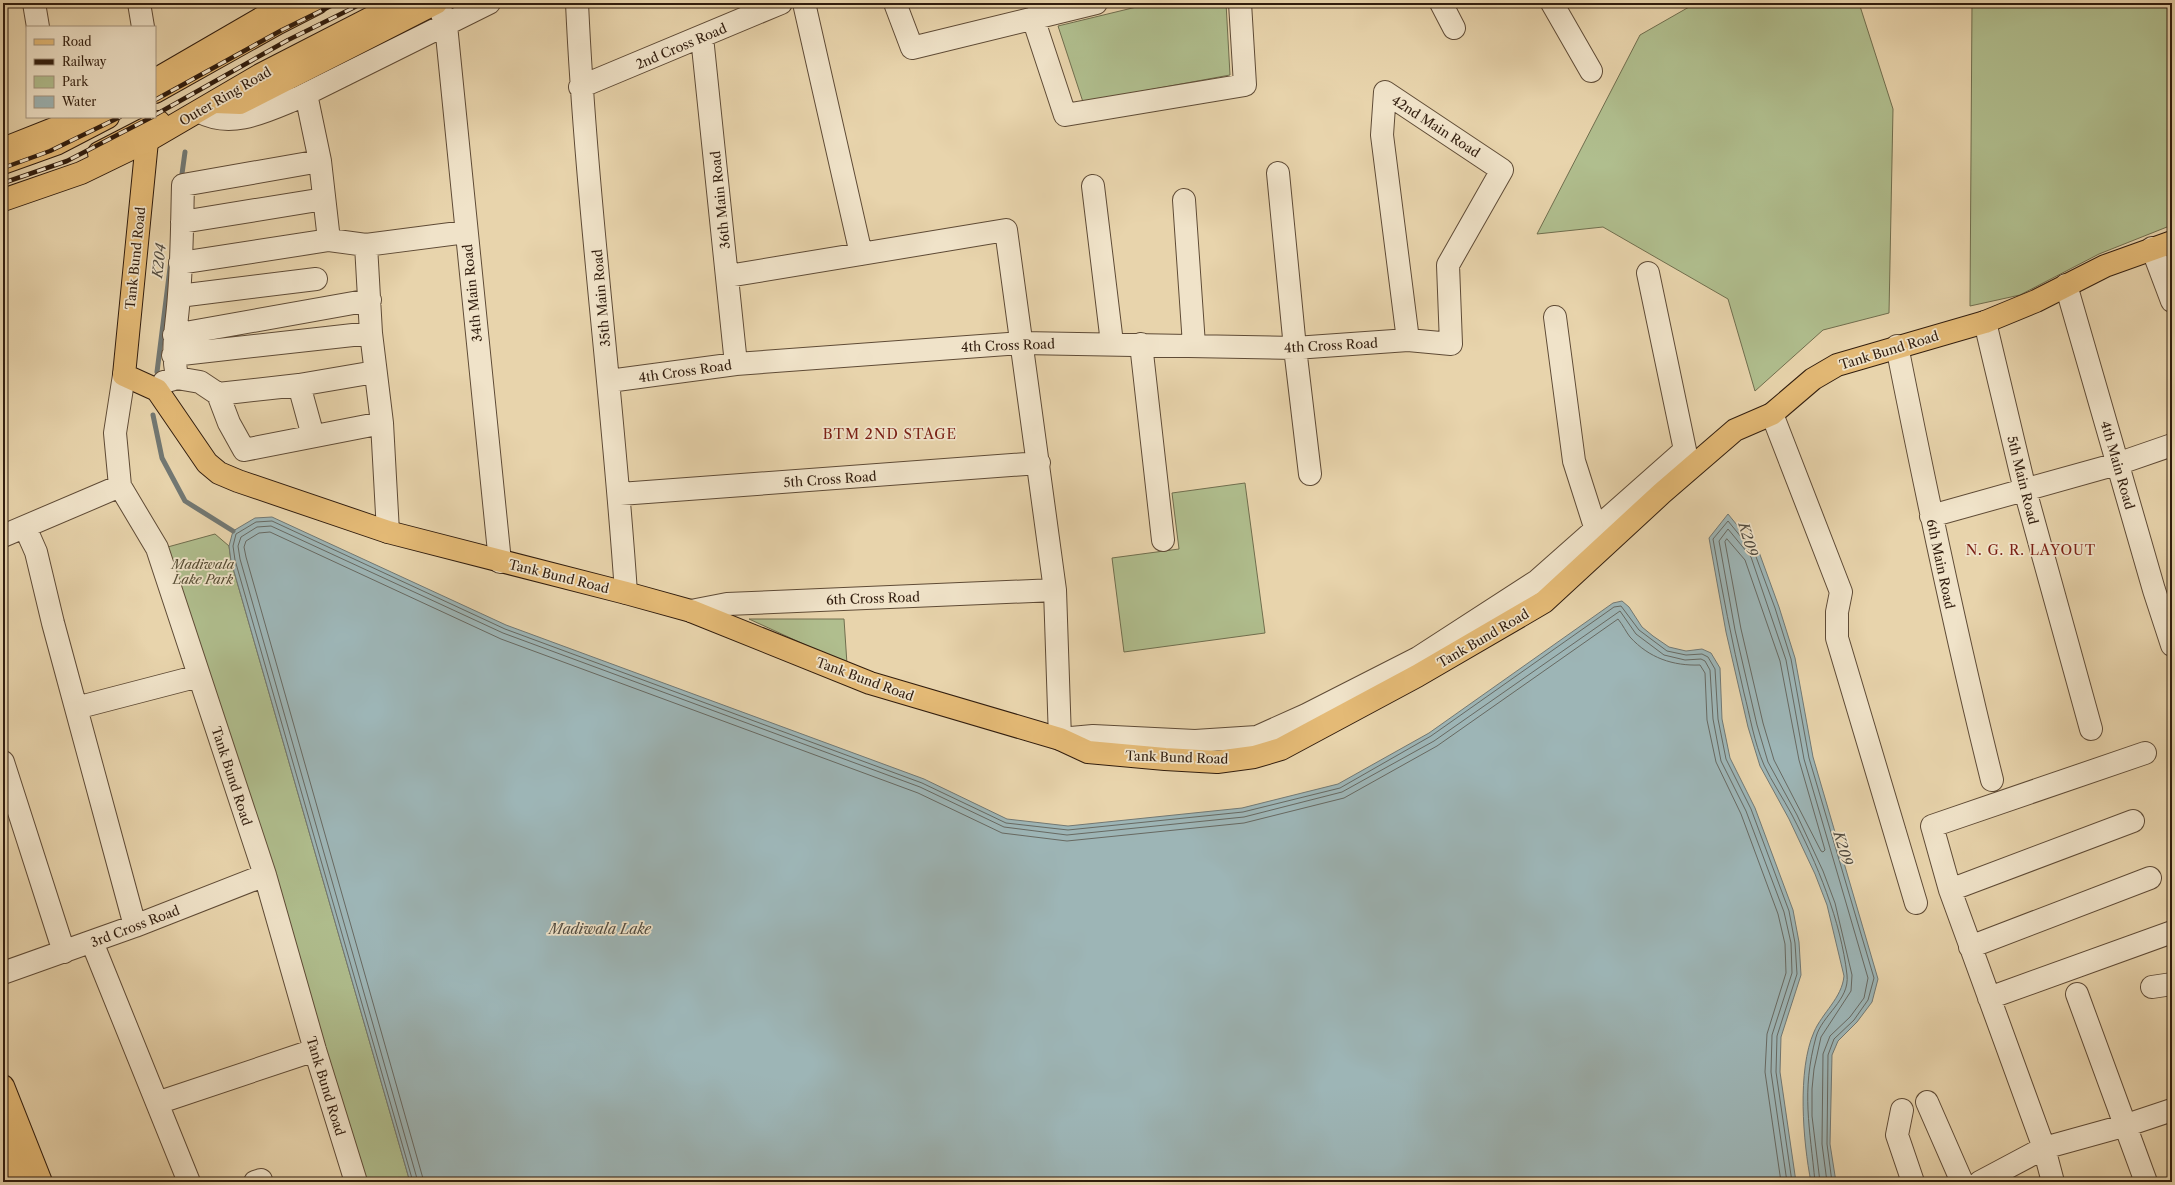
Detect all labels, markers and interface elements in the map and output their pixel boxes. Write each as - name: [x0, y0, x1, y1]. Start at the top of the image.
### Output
- street label: 2nd Cross Road: [633, 20, 729, 72]
- legend: [26, 26, 156, 118]
- text: Road: [62, 34, 92, 49]
- text: Railway: [62, 54, 107, 69]
- street label: Outer Ring Road: [176, 63, 274, 129]
- text: Park: [62, 74, 89, 89]
- street label: 42nd Main Road: [1389, 91, 1483, 161]
- text: Water: [61, 94, 96, 109]
- street label: 36th Main Road: [707, 150, 733, 250]
- street label: Tank Bund Road: [122, 206, 148, 310]
- water label: K204: [148, 242, 170, 280]
- street label: 34th Main Road: [459, 243, 485, 343]
- street label: 35th Main Road: [589, 248, 613, 348]
- street label: Tank Bund Road: [1837, 327, 1941, 373]
- street label: 4th Cross Road: [961, 335, 1055, 355]
- street label: 4th Cross Road: [1284, 335, 1378, 355]
- street label: 4th Cross Road: [637, 357, 733, 385]
- street label: 4th Main Road: [2098, 419, 2138, 511]
- district label: BTM 2ND STAGE: [823, 425, 957, 443]
- street label: 5th Main Road: [2004, 434, 2042, 526]
- street label: 5th Cross Road: [783, 468, 877, 490]
- street label: 6th Main Road: [1924, 518, 1958, 610]
- water label: K209: [1734, 519, 1762, 559]
- district label: N. G. R. LAYOUT: [1966, 541, 2096, 559]
- park label: Madiwala Lake Park: [170, 556, 234, 587]
- street label: Tank Bund Road: [507, 556, 611, 596]
- street label: 6th Cross Road: [826, 588, 920, 608]
- street label: Tank Bund Road: [1434, 605, 1532, 671]
- street label: Tank Bund Road: [814, 654, 916, 704]
- street label: Tank Bund Road: [208, 725, 256, 828]
- street label: Tank Bund Road: [1125, 747, 1229, 767]
- water label: K209: [1829, 828, 1857, 868]
- street label: 3rd Cross Road: [88, 902, 182, 950]
- water label: Madiwala Lake: [547, 920, 652, 938]
- street label: Tank Bund Road: [303, 1034, 349, 1138]

